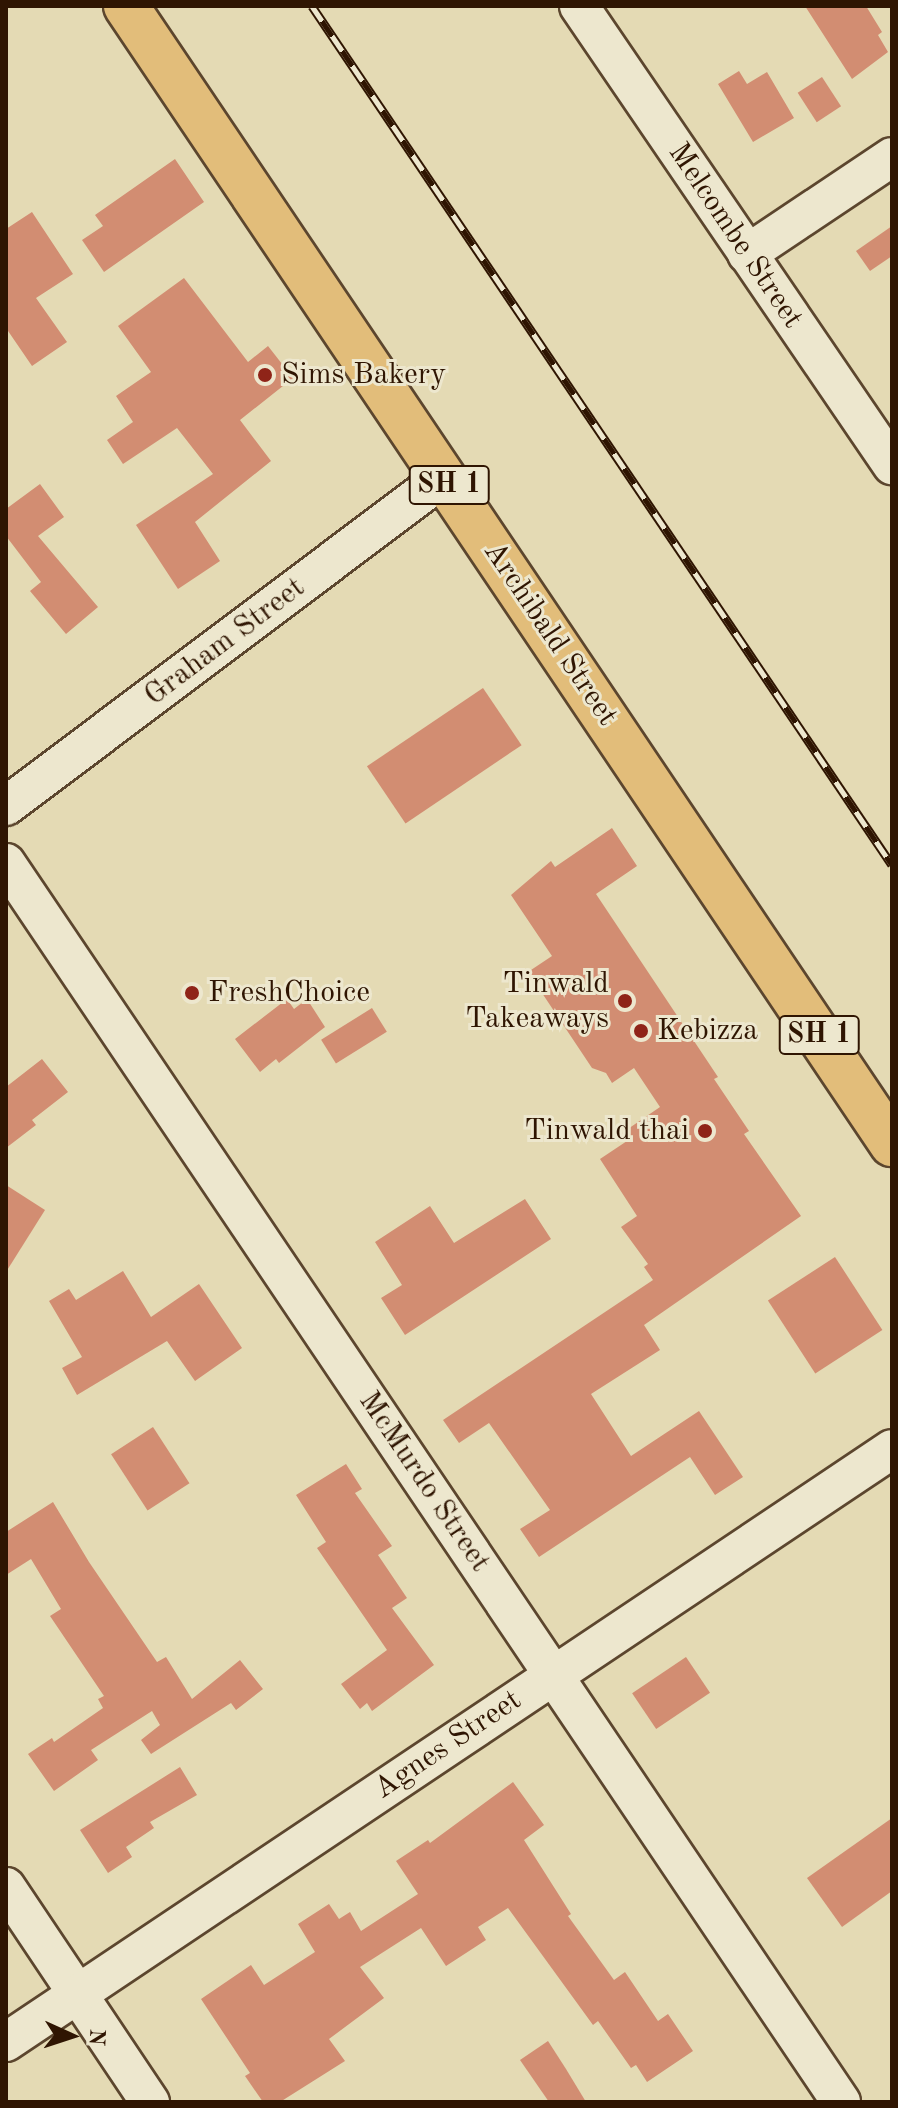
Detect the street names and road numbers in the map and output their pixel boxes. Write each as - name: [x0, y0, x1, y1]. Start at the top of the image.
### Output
- street label: Melcombe Street: [660, 136, 810, 336]
- road number: SH 1: [407, 461, 491, 509]
- street label: Archibald Street: [475, 535, 625, 733]
- street label: Graham Street: [138, 570, 312, 714]
- road number: SH 1: [777, 1011, 861, 1059]
- street label: McMurdo Street: [350, 1385, 498, 1579]
- street label: Agnes Street: [367, 1683, 529, 1807]

